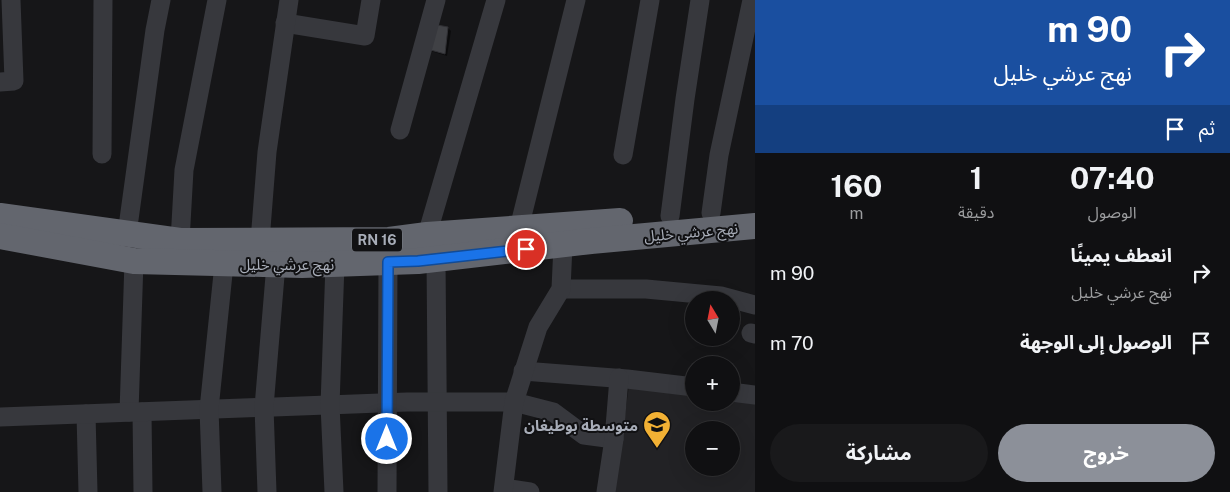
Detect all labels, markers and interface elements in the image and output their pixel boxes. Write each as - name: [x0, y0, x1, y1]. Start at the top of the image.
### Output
- text: 90 m: [1047, 9, 1132, 50]
- icon: right: [1150, 20, 1215, 85]
- text: نهج عرشي خليل: [994, 60, 1132, 86]
- icon: arrive: [1161, 115, 1189, 143]
- text: ثم: [1199, 117, 1215, 139]
- text: 1: [970, 160, 983, 196]
- text: 07:40: [1070, 160, 1155, 196]
- text: 160: [831, 168, 882, 204]
- text: دقيقة: [958, 203, 994, 222]
- text: الوصول: [1088, 203, 1137, 222]
- text: m: [850, 204, 863, 223]
- street label: نهج عرشي خليل: [643, 219, 739, 249]
- road number: RN 16: [352, 228, 402, 252]
- pin: [505, 228, 547, 270]
- icon: arrive: [512, 235, 540, 263]
- text: انعطف يمينًا: [1071, 244, 1172, 266]
- street label: نهج عرشي خليل: [240, 256, 334, 277]
- icon: right: [1187, 259, 1215, 287]
- text: 90 m: [770, 262, 814, 284]
- text: نهج عرشي خليل: [1071, 283, 1172, 302]
- north arrow: [685, 291, 740, 346]
- map controls: [685, 291, 740, 476]
- icon: arrive: [1187, 329, 1215, 357]
- text: الوصول إلى الوجهة: [1020, 331, 1172, 353]
- text: 70 m: [770, 332, 814, 354]
- button: +: [685, 356, 740, 411]
- school or university icon: متوسطة بوطيغان: [642, 410, 672, 449]
- position arrow: [360, 412, 412, 464]
- place label: متوسطة بوطيغان: [524, 417, 638, 435]
- button: −: [685, 421, 740, 476]
- button: مشاركة: [770, 424, 988, 482]
- button: خروج: [998, 424, 1215, 482]

